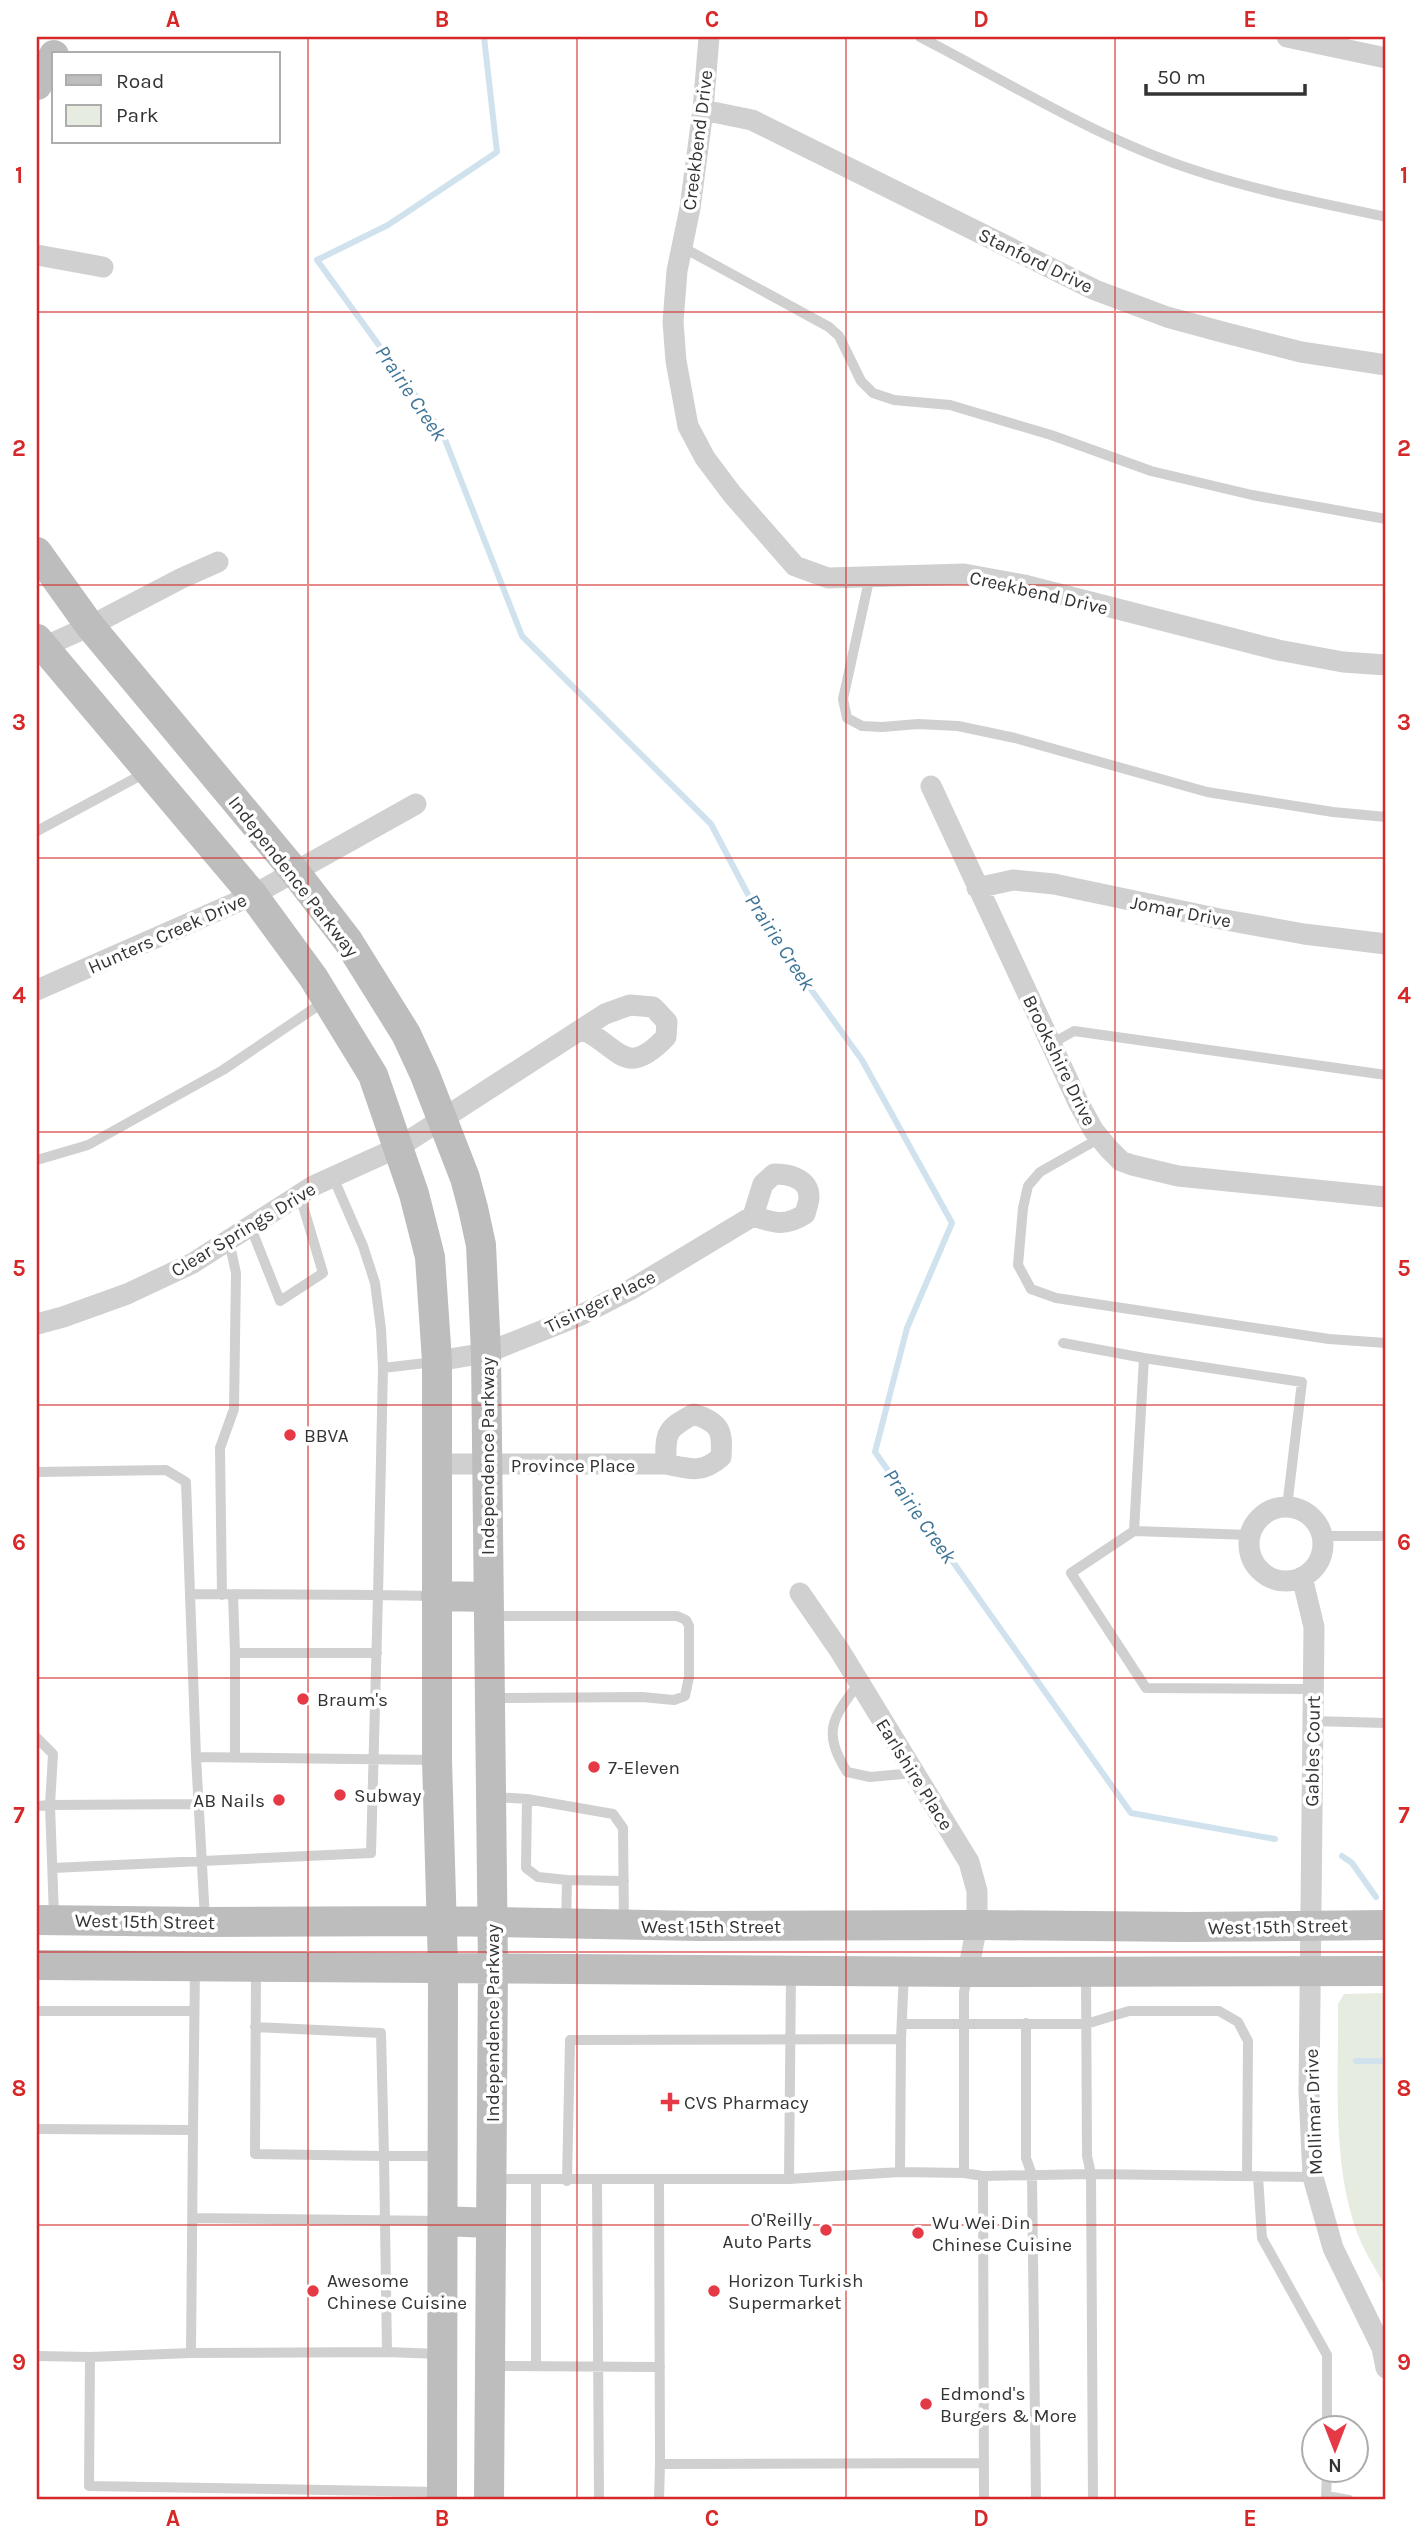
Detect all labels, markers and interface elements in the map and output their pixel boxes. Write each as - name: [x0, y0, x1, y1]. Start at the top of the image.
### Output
- text: A: [166, 6, 180, 33]
- text: B: [435, 6, 449, 33]
- text: C: [705, 6, 719, 33]
- text: D: [973, 6, 989, 33]
- text: E: [1243, 6, 1257, 33]
- legend: [52, 52, 280, 144]
- scale bar: [1146, 52, 1306, 96]
- text: 50 m: [1157, 65, 1206, 89]
- text: Road: [116, 69, 164, 93]
- street label: Creekbend Drive: [678, 69, 718, 212]
- text: Park: [116, 103, 159, 127]
- text: 1: [15, 162, 23, 189]
- text: 1: [1400, 162, 1408, 189]
- street label: Stanford Drive: [975, 224, 1096, 298]
- water label: Prairie Creek: [370, 341, 452, 446]
- text: 2: [12, 435, 26, 462]
- text: 2: [1397, 435, 1411, 462]
- street label: Creekbend Drive: [967, 566, 1110, 620]
- text: 3: [12, 709, 26, 736]
- text: 3: [1397, 709, 1411, 736]
- street label: Independence Parkway: [223, 792, 363, 962]
- street label: Hunters Creek Drive: [85, 889, 250, 979]
- water label: Prairie Creek: [740, 889, 820, 995]
- street label: Jomar Drive: [1129, 891, 1233, 933]
- text: 4: [12, 982, 26, 1009]
- text: 4: [1397, 982, 1411, 1009]
- street label: Brookshire Drive: [1018, 991, 1100, 1129]
- street label: Clear Springs Drive: [167, 1178, 320, 1282]
- text: 5: [12, 1255, 26, 1282]
- text: 5: [1397, 1255, 1411, 1282]
- street label: Tisinger Place: [542, 1266, 659, 1338]
- street label: Independence Parkway: [477, 1357, 499, 1555]
- place label: BBVA: [304, 1425, 349, 1447]
- marker: BBVA: [282, 1427, 298, 1443]
- street label: Province Place: [511, 1455, 635, 1477]
- water label: Prairie Creek: [879, 1464, 962, 1568]
- text: 6: [12, 1529, 26, 1556]
- text: 6: [1397, 1529, 1411, 1556]
- place label: Braum's: [317, 1689, 388, 1711]
- marker: Braum's: [295, 1691, 311, 1707]
- street label: Gables Court: [1301, 1695, 1325, 1807]
- street label: Earlshire Place: [871, 1715, 957, 1834]
- place label: 7-Eleven: [608, 1757, 680, 1779]
- marker: 7-Eleven: [586, 1759, 602, 1775]
- place label: Subway: [354, 1785, 421, 1807]
- marker: Subway: [332, 1787, 348, 1803]
- place label: AB Nails: [193, 1790, 265, 1812]
- marker: AB Nails: [271, 1792, 287, 1808]
- text: 7: [13, 1802, 25, 1829]
- text: 7: [1398, 1802, 1410, 1829]
- street label: West 15th Street: [75, 1910, 215, 1934]
- street label: West 15th Street: [1208, 1915, 1348, 1939]
- street label: West 15th Street: [641, 1916, 781, 1938]
- street label: Independence Parkway: [482, 1924, 504, 2122]
- street label: Mollimar Drive: [1301, 2048, 1327, 2176]
- text: 8: [12, 2075, 26, 2102]
- text: 8: [1397, 2075, 1411, 2102]
- place label: CVS Pharmacy: [684, 2092, 809, 2114]
- marker: CVS Pharmacy: [662, 2094, 678, 2110]
- place label: O'Reilly Auto Parts: [723, 2209, 812, 2253]
- place label: Wu Wei Din Chinese Cuisine: [932, 2212, 1072, 2256]
- marker: O'Reilly Auto Parts: [818, 2222, 834, 2238]
- marker: Wu Wei Din Chinese Cuisine: [910, 2225, 926, 2241]
- place label: Awesome Chinese Cuisine: [327, 2270, 467, 2314]
- place label: Horizon Turkish Supermarket: [728, 2270, 863, 2314]
- marker: Awesome Chinese Cuisine: [305, 2283, 321, 2299]
- marker: Horizon Turkish Supermarket: [706, 2283, 722, 2299]
- text: 9: [12, 2349, 26, 2376]
- text: 9: [1397, 2349, 1411, 2376]
- place label: Edmond's Burgers & More: [940, 2383, 1077, 2427]
- marker: Edmond's Burgers & More: [918, 2396, 934, 2412]
- north arrow: [1300, 2414, 1370, 2484]
- text: N: [1328, 2454, 1342, 2476]
- text: A: [166, 2505, 180, 2532]
- text: B: [435, 2505, 449, 2532]
- text: C: [705, 2505, 719, 2532]
- text: D: [973, 2505, 989, 2532]
- text: E: [1243, 2505, 1257, 2532]

